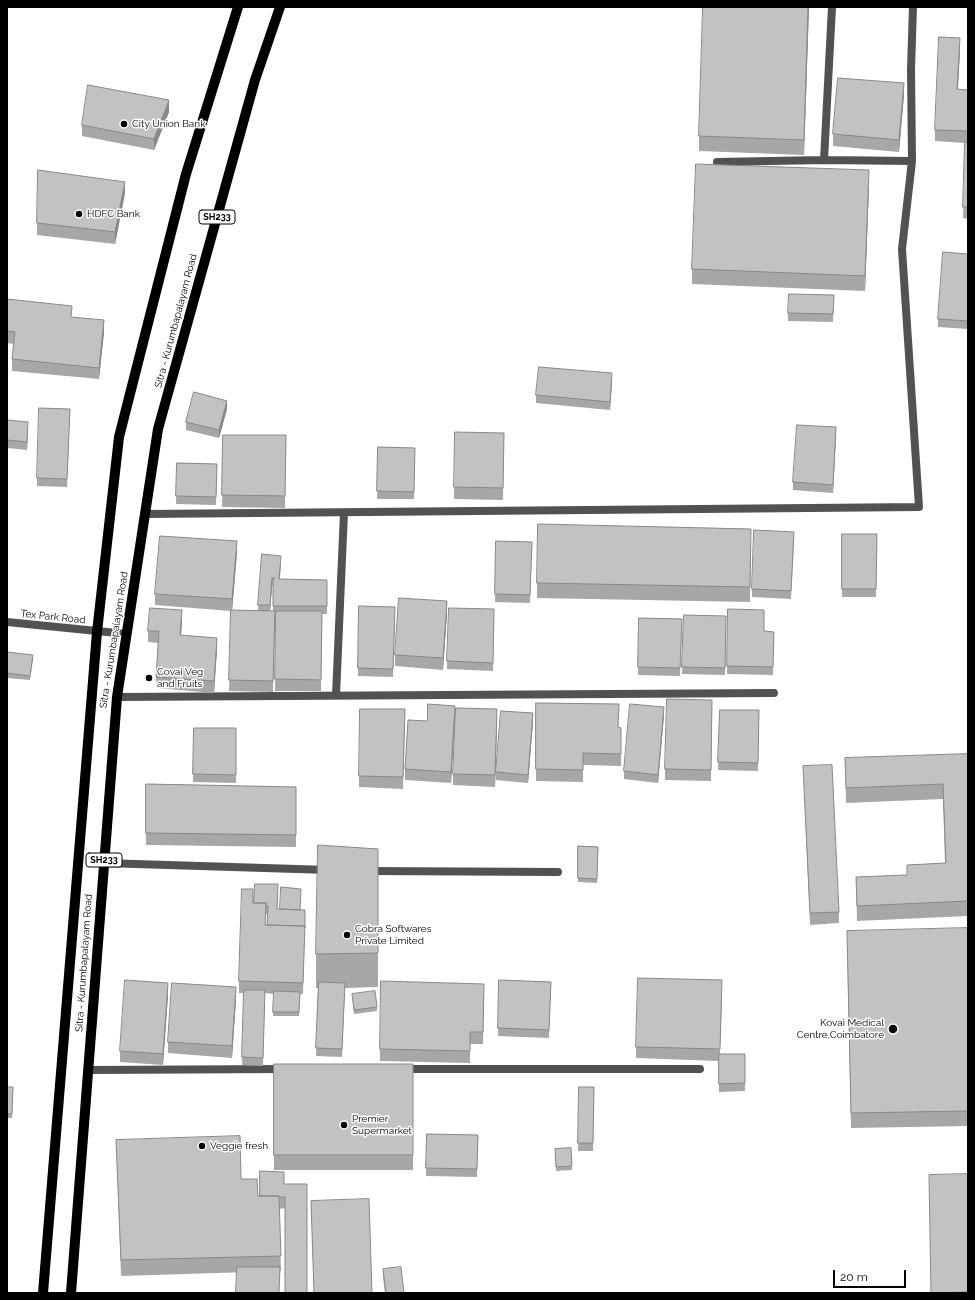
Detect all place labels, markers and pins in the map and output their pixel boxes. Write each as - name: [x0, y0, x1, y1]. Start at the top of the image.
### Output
- place label: City Union Bank: [132, 118, 205, 130]
- marker: City Union Bank: [119, 119, 129, 129]
- place label: HDFC Bank: [87, 208, 140, 220]
- marker: HDFC Bank: [74, 209, 84, 219]
- place label: Covai Veg and Fruits: [157, 666, 203, 690]
- marker: Covai Veg and Fruits: [144, 673, 154, 683]
- place label: Cobra Softwares Private Limited: [355, 923, 432, 946]
- marker: Cobra Softwares Private Limited: [342, 930, 352, 940]
- place label: Kovai Medical Centre,Coimbatore: [797, 1017, 884, 1040]
- marker: Kovai Medical Centre,Coimbatore: [887, 1023, 899, 1035]
- place label: Premier Supermarket: [352, 1113, 412, 1136]
- marker: Premier Supermarket: [339, 1120, 349, 1130]
- place label: Veggie fresh: [210, 1140, 268, 1152]
- marker: Veggie fresh: [197, 1141, 207, 1151]

